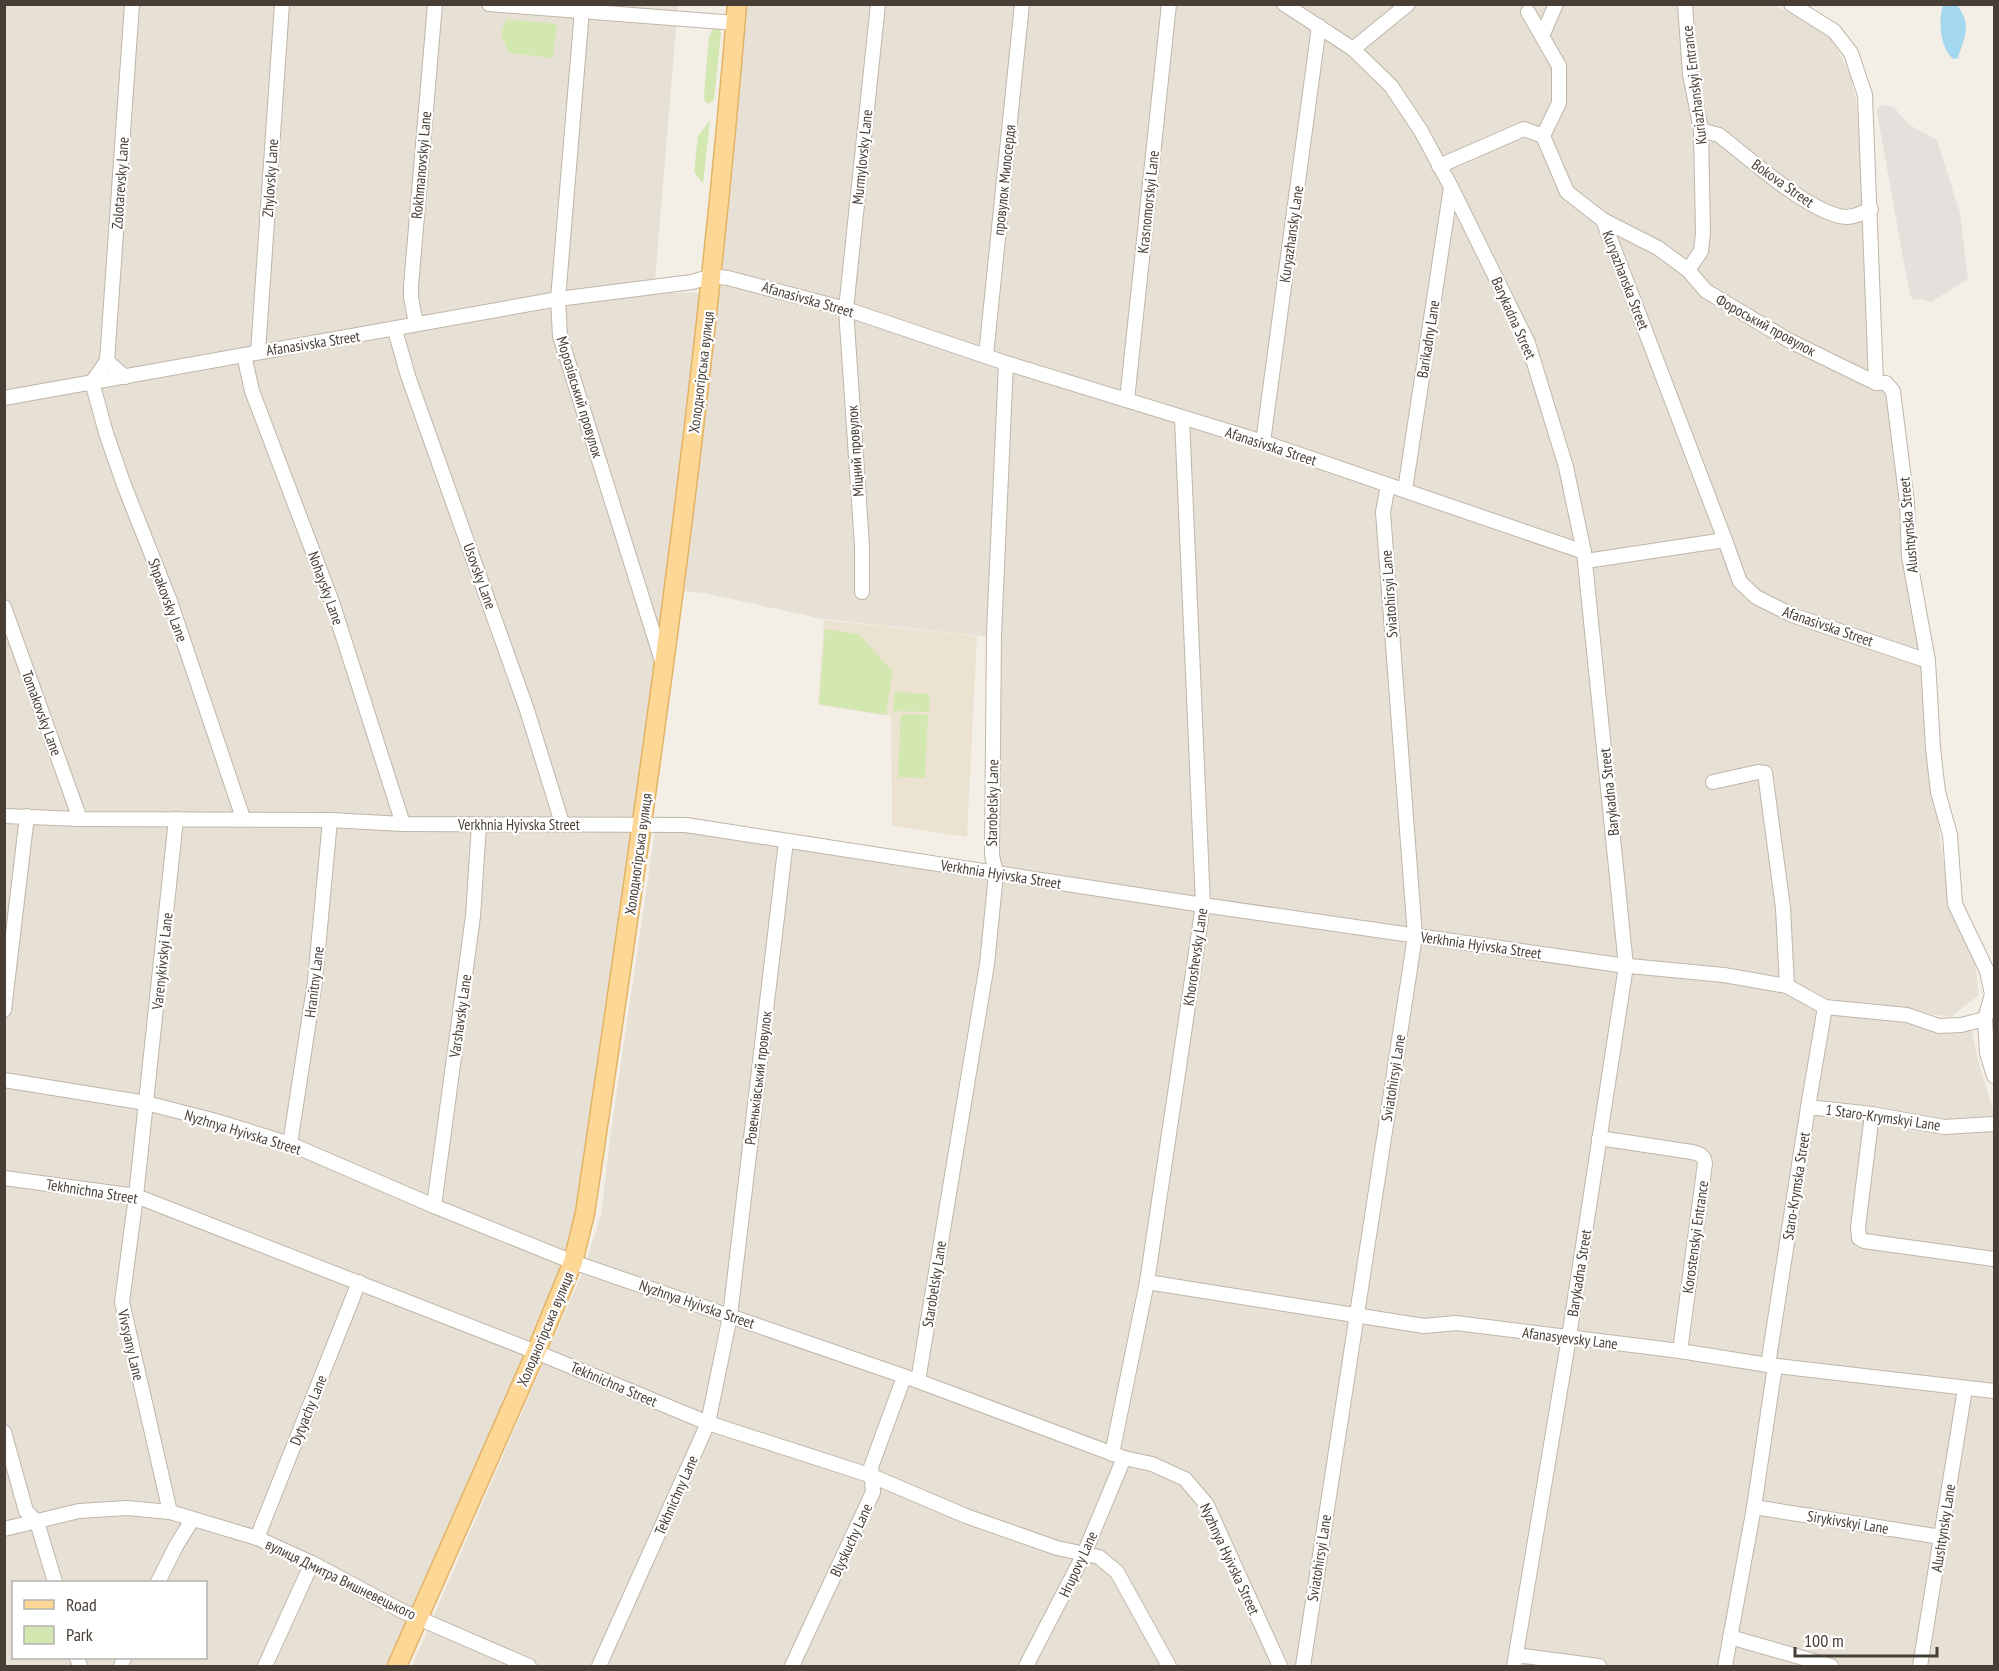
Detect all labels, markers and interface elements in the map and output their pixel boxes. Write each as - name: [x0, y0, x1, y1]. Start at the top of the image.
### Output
- street label: Kuriazhanskyi Entrance: [1677, 24, 1711, 146]
- street label: Murmylovsky Lane: [848, 109, 876, 205]
- street label: Rokhmanovskyi Lane: [407, 110, 435, 220]
- street label: провулок Милосердя: [989, 123, 1019, 236]
- street label: Zolotarevsky Lane: [107, 136, 133, 230]
- street label: Zhylovsky Lane: [258, 138, 282, 218]
- street label: Krasnomorskyi Lane: [1133, 150, 1163, 254]
- street label: Bokova Street: [1748, 155, 1818, 211]
- street label: Kuryazhansky Lane: [1275, 184, 1307, 284]
- street label: Kuryazhanska Street: [1598, 228, 1654, 332]
- street label: Barykadna Street: [1487, 274, 1541, 362]
- street label: Afanasivska Street: [760, 277, 856, 321]
- street label: Фороський провулок: [1713, 290, 1820, 360]
- street label: Barikadny Lane: [1412, 299, 1444, 379]
- street label: Холодногірська вулиця: [684, 310, 718, 434]
- street label: Afanasivska Street: [265, 326, 361, 360]
- street label: Морозівський провулок: [552, 334, 608, 460]
- street label: Міцний провулок: [842, 404, 868, 497]
- street label: Afanasivska Street: [1223, 422, 1319, 470]
- street label: Alushtynska Street: [1894, 476, 1922, 574]
- street label: Usovsky Lane: [459, 540, 501, 612]
- street label: Nohaysky Lane: [304, 549, 348, 627]
- street label: Sviatohirsyi Lane: [1376, 549, 1402, 639]
- street label: Shpakovsky Lane: [144, 556, 192, 644]
- street label: Afanasivska Street: [1780, 602, 1876, 650]
- street label: Tomakovsky Lane: [18, 668, 66, 758]
- street label: Barykadna Street: [1595, 747, 1623, 837]
- street label: Starobelsky Lane: [982, 759, 1002, 847]
- street label: Холодногірська вулиця: [620, 792, 656, 916]
- street label: Verkhnia Hyivska Street: [457, 815, 580, 834]
- street label: Verkhnia Hyivska Street: [938, 855, 1063, 893]
- street label: Khoroshevsky Lane: [1179, 907, 1211, 1007]
- street label: Varenykivskyi Lane: [147, 912, 177, 1011]
- street label: Verkhnia Hyivska Street: [1418, 927, 1543, 963]
- street label: Hranitny Lane: [300, 945, 328, 1019]
- street label: Varshavsky Lane: [445, 973, 475, 1060]
- street label: Ровеньківський провулок: [740, 1010, 776, 1146]
- street label: Sviatohirsyi Lane: [1377, 1033, 1409, 1123]
- street label: 1 Staro-Krymskyi Lane: [1824, 1100, 1942, 1134]
- street label: Nyzhnya Hyivska Street: [182, 1105, 304, 1159]
- street label: Staro-Krymska Street: [1778, 1131, 1814, 1241]
- street label: Tekhnichna Street: [45, 1174, 139, 1208]
- street label: Korostenskyi Entrance: [1678, 1179, 1712, 1295]
- street label: Barykadna Street: [1563, 1228, 1595, 1318]
- street label: Starobelsky Lane: [918, 1239, 950, 1329]
- street label: Холодногірська вулиця: [512, 1269, 578, 1389]
- street label: Nyzhnya Hyivska Street: [637, 1275, 757, 1333]
- street label: Vivsyany Lane: [113, 1307, 148, 1382]
- street label: Afanasyevsky Lane: [1521, 1323, 1619, 1353]
- street label: Tekhnichna Street: [568, 1357, 660, 1411]
- street label: Dytyachy Lane: [285, 1372, 331, 1448]
- street label: Tekhnichny Lane: [650, 1452, 702, 1538]
- street label: Alushtynsky Lane: [1927, 1483, 1959, 1573]
- street label: Blyskuchy Lane: [826, 1500, 876, 1580]
- street label: Nyzhnya Hyivska Street: [1196, 1500, 1264, 1618]
- street label: Sirykivskyi Lane: [1806, 1506, 1890, 1538]
- street label: Sviatohirsyi Lane: [1303, 1513, 1335, 1603]
- street label: Hrupovy Lane: [1054, 1528, 1102, 1600]
- street label: вулиця Дмитра Вишневецького: [263, 1534, 419, 1624]
- legend: [12, 1581, 207, 1659]
- text: Road: [66, 1593, 97, 1616]
- scale bar: [1795, 1620, 1938, 1658]
- text: Park: [66, 1623, 93, 1646]
- text: 100 m: [1804, 1629, 1844, 1652]

